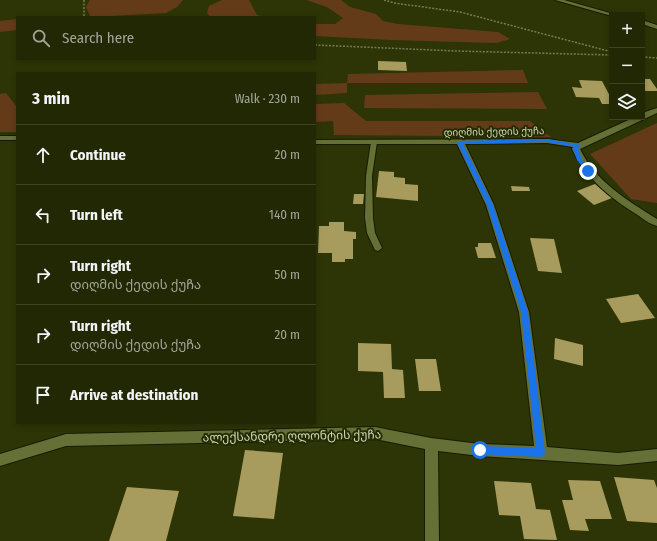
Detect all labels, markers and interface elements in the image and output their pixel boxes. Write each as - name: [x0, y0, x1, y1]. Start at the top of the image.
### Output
- map controls: [609, 12, 645, 120]
- button: +: [609, 12, 645, 48]
- search box: [16, 16, 316, 60]
- icon: search: [30, 27, 52, 49]
- text: Search here: [62, 29, 134, 47]
- button: −: [609, 48, 645, 84]
- button: layers: [609, 84, 645, 120]
- text: 3 min: [32, 88, 70, 109]
- text: Walk · 230 m: [235, 91, 300, 106]
- street label: დიღმის ქედის ქუჩა: [443, 125, 545, 139]
- icon: ahead: [32, 144, 54, 166]
- text: Continue: [70, 146, 126, 164]
- text: 20 m: [274, 147, 300, 162]
- route end: [579, 162, 597, 180]
- icon: left: [32, 204, 54, 226]
- text: Turn left: [70, 206, 123, 224]
- text: 140 m: [269, 207, 300, 222]
- text: Turn right: [70, 257, 131, 275]
- icon: right: [32, 264, 54, 286]
- text: 50 m: [274, 267, 300, 282]
- text: დიღმის ქედის ქუჩა: [70, 277, 201, 292]
- text: Turn right: [70, 317, 131, 335]
- icon: right: [32, 324, 54, 346]
- text: 20 m: [274, 327, 300, 342]
- text: დიღმის ქედის ქუჩა: [70, 337, 201, 352]
- icon: arrive: [32, 384, 54, 406]
- text: Arrive at destination: [70, 386, 198, 404]
- street label: ალექსანდრე ღლონტის ქუჩა: [203, 427, 381, 446]
- route start: [471, 441, 489, 459]

